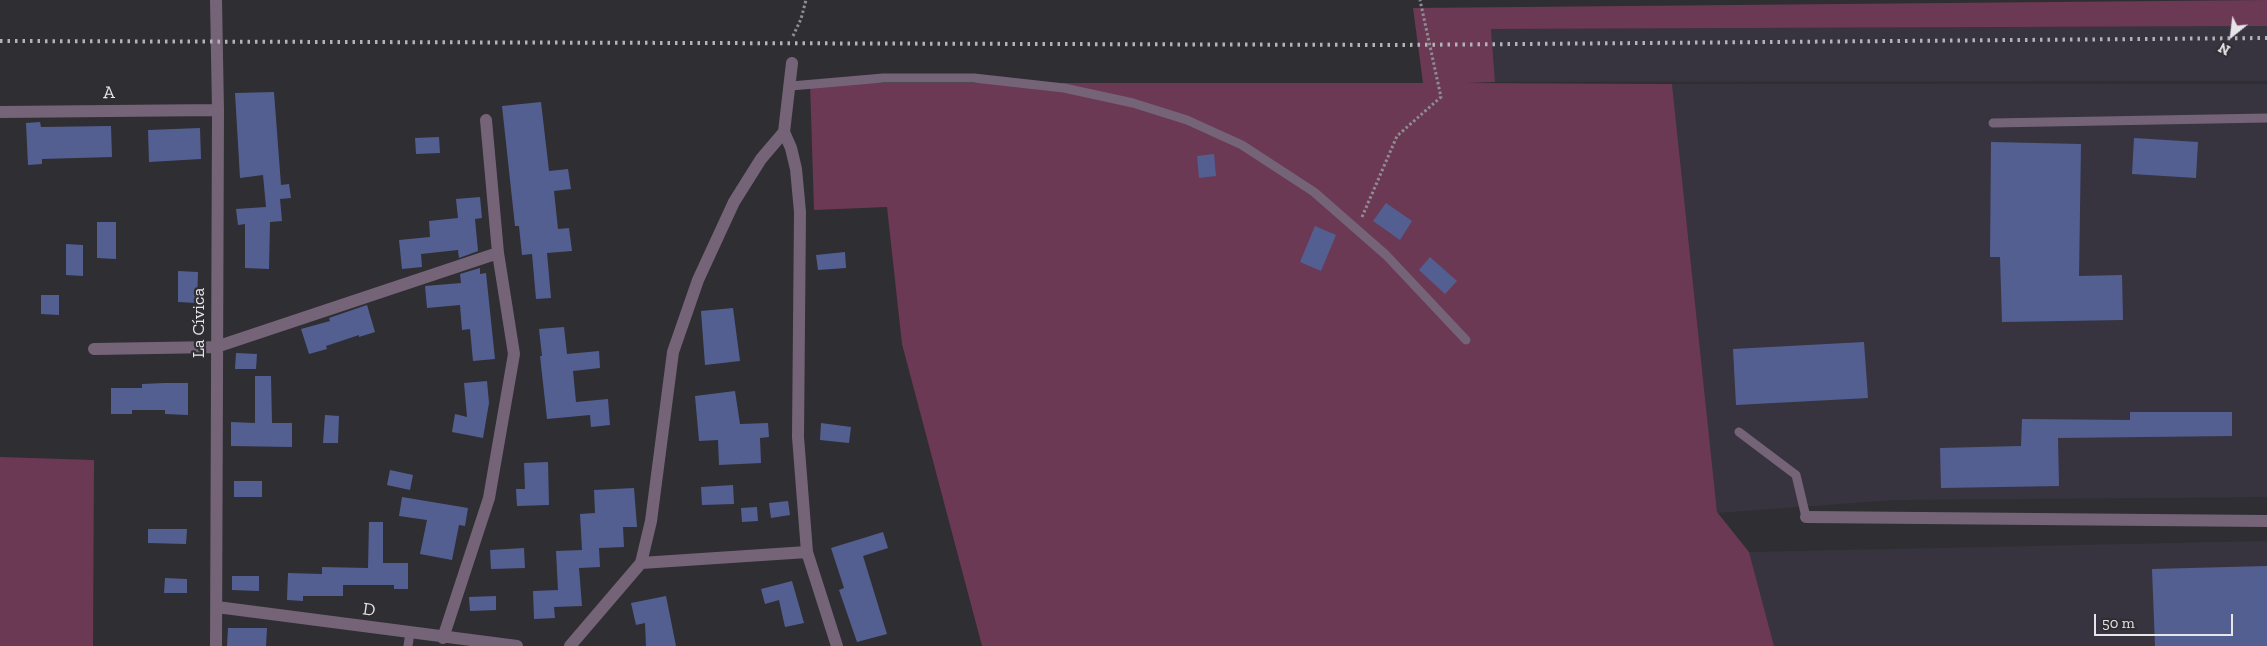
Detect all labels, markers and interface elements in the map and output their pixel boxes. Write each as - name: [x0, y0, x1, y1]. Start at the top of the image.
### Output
- north arrow: [2207, 10, 2257, 60]
- text: N: [2216, 39, 2233, 59]
- street label: A: [103, 82, 115, 104]
- street label: La Cívica: [188, 288, 210, 358]
- street label: D: [361, 598, 377, 622]
- scale bar: [2097, 604, 2236, 636]
- text: 50 m: [2102, 614, 2135, 632]

